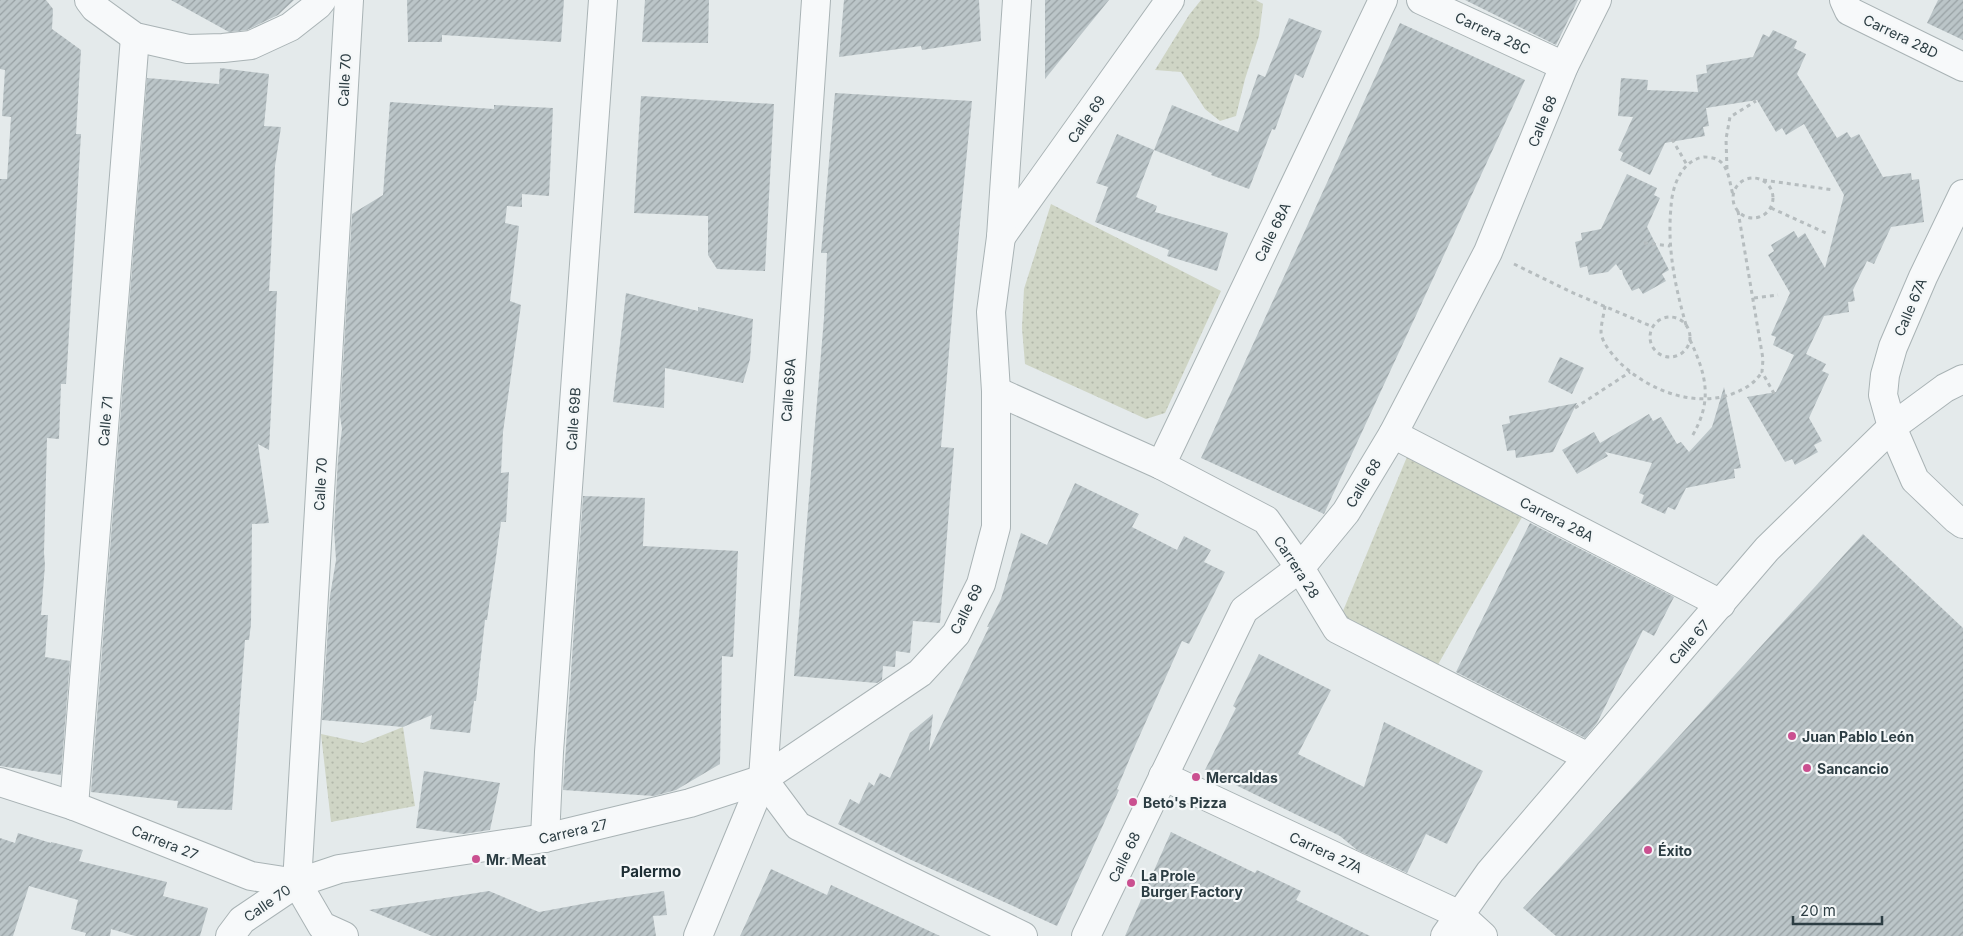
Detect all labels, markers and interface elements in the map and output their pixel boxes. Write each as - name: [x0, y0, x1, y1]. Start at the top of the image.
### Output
- street label: Carrera 28C: [1453, 8, 1533, 58]
- street label: Carrera 28D: [1861, 11, 1941, 61]
- street label: Calle 70: [334, 53, 354, 107]
- street label: Calle 69: [1063, 92, 1109, 146]
- street label: Calle 68: [1524, 93, 1560, 149]
- street label: Calle 68A: [1250, 199, 1294, 264]
- street label: Calle 67A: [1890, 275, 1930, 339]
- street label: Calle 69A: [777, 357, 799, 423]
- street label: Calle 69B: [562, 387, 584, 451]
- street label: Calle 71: [94, 395, 116, 447]
- street label: Calle 68: [1342, 455, 1384, 511]
- street label: Calle 70: [310, 457, 330, 511]
- street label: Carrera 28A: [1517, 493, 1597, 545]
- street label: Carrera 28: [1271, 533, 1323, 601]
- street label: Calle 69: [946, 581, 986, 637]
- street label: Calle 67: [1665, 616, 1713, 668]
- place label: Juan Pablo León: [1802, 728, 1914, 745]
- marker: Juan Pablo León: [1786, 730, 1798, 742]
- place label: Sancancio: [1817, 760, 1889, 777]
- marker: Sancancio: [1801, 762, 1813, 774]
- place label: Mercaldas: [1206, 769, 1278, 786]
- marker: Mercaldas: [1190, 771, 1202, 783]
- place label: Beto's Pizza: [1143, 794, 1227, 811]
- marker: Beto's Pizza: [1127, 796, 1139, 808]
- street label: Carrera 27: [537, 815, 609, 847]
- street label: Carrera 27: [129, 821, 201, 863]
- street label: Carrera 27A: [1287, 828, 1365, 876]
- street label: Calle 68: [1104, 829, 1144, 885]
- place label: Éxito: [1658, 841, 1692, 859]
- marker: Éxito: [1642, 844, 1654, 856]
- place label: Mr. Meat: [486, 851, 546, 868]
- marker: Mr. Meat: [470, 853, 482, 865]
- district label: Palermo: [621, 862, 681, 881]
- place label: La Prole Burger Factory: [1141, 867, 1243, 900]
- marker: La Prole Burger Factory: [1125, 877, 1137, 889]
- street label: Calle 70: [240, 881, 294, 925]
- scale bar: [1793, 894, 1882, 926]
- text: 20 m: [1800, 901, 1836, 920]

